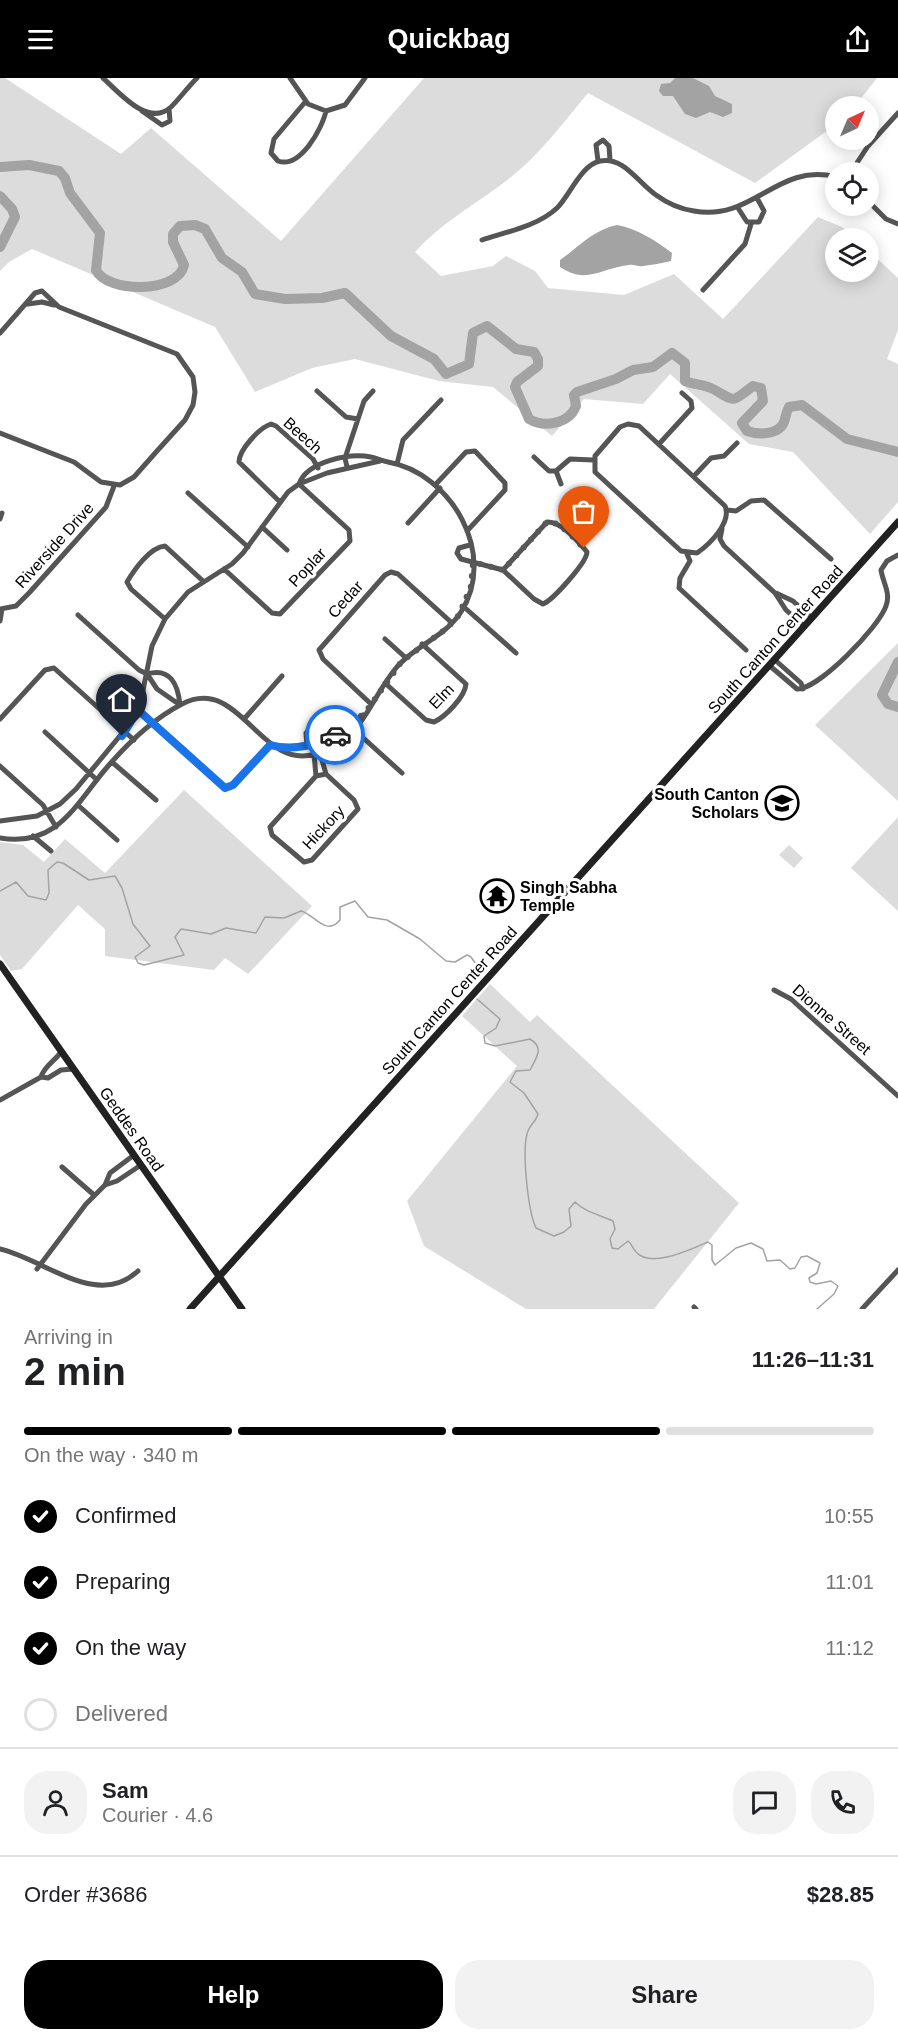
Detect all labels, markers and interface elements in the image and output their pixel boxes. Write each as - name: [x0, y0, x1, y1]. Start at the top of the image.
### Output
- icon: menu: [24, 23, 57, 56]
- icon: share: [841, 23, 874, 56]
- text: Quickbag: [387, 24, 511, 54]
- north arrow: [825, 96, 879, 150]
- map controls: [825, 96, 879, 282]
- button: locate: [825, 162, 879, 216]
- button: layers: [825, 228, 879, 282]
- street label: Beech: [280, 414, 325, 457]
- pin: [558, 486, 609, 548]
- icon: bag: [567, 495, 600, 528]
- street label: Riverside Drive: [12, 499, 97, 591]
- street label: Poplar: [285, 544, 330, 590]
- street label: South Canton Center Road: [704, 562, 846, 717]
- street label: Cedar: [324, 577, 367, 621]
- pin: [96, 674, 147, 736]
- street label: Elm: [426, 681, 457, 712]
- icon: home: [105, 683, 138, 716]
- courier: [305, 705, 365, 765]
- icon: car: [319, 719, 352, 752]
- school or university icon: South Canton Scholars: [764, 785, 800, 821]
- place label: South Canton Scholars: [654, 786, 759, 821]
- street label: Hickory: [299, 802, 348, 853]
- temple icon: Singh Sabha Temple: [479, 878, 515, 914]
- place label: Singh Sabha Temple: [520, 879, 617, 914]
- street label: South Canton Center Road: [378, 923, 520, 1078]
- street label: Dionne Street: [789, 981, 875, 1058]
- street label: Geddes Road: [96, 1084, 167, 1175]
- text: Arriving in: [24, 1326, 113, 1348]
- text: 11:26–11:31: [752, 1347, 874, 1372]
- text: 2 min: [24, 1350, 126, 1393]
- text: On the way · 340 m: [24, 1444, 199, 1466]
- icon: check: [24, 1500, 57, 1533]
- text: Confirmed: [75, 1503, 176, 1528]
- text: 10:55: [824, 1505, 874, 1527]
- icon: check: [24, 1566, 57, 1599]
- text: Preparing: [75, 1569, 170, 1594]
- text: 11:01: [825, 1571, 874, 1593]
- icon: check: [24, 1632, 57, 1665]
- text: On the way: [75, 1635, 186, 1660]
- text: 11:12: [825, 1637, 874, 1659]
- text: Delivered: [75, 1701, 168, 1726]
- button: person: [24, 1771, 87, 1834]
- button: chat: [733, 1771, 796, 1834]
- button: phone: [811, 1771, 874, 1834]
- text: Sam: [102, 1778, 148, 1803]
- text: Courier · 4.6: [102, 1804, 213, 1826]
- text: Order #3686: [24, 1882, 148, 1907]
- text: $28.85: [807, 1882, 874, 1907]
- button: Help: [24, 1960, 443, 2029]
- button: Share: [455, 1960, 874, 2029]

